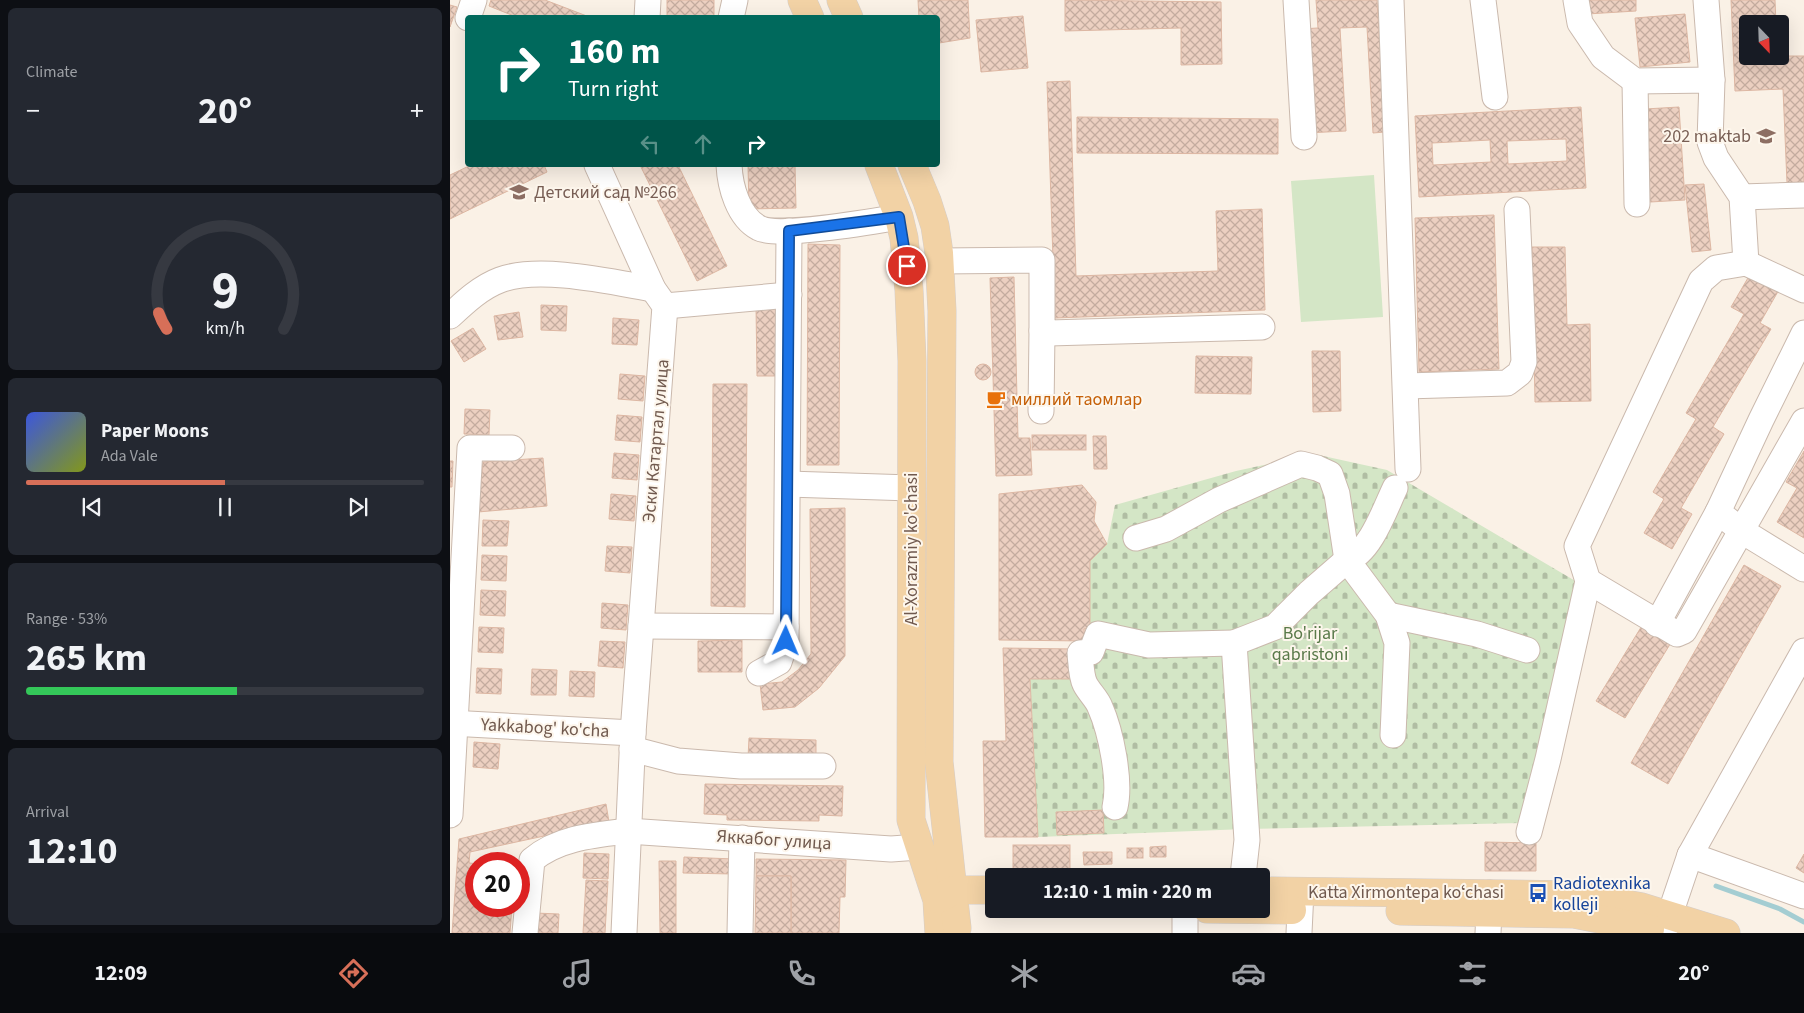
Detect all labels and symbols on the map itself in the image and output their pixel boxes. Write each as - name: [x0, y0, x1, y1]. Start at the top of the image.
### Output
- north arrow: [1739, 15, 1789, 65]
- place label: 202 maktab: [1663, 124, 1751, 149]
- school or university icon: 202 maktab: [1755, 125, 1777, 147]
- place label: Детский сад №266: [534, 180, 677, 205]
- school or university icon: Детский сад №266: [508, 181, 530, 203]
- pin: [886, 245, 928, 287]
- street label: Эски Катартал улица: [636, 358, 676, 524]
- place label: миллий таомлар: [1011, 387, 1142, 412]
- cafe icon: миллий таомлар: [985, 388, 1007, 410]
- street label: Al-Xorazmiy ko'chasi: [899, 472, 924, 626]
- position arrow: [759, 614, 811, 666]
- park label: Bo'rijar qabristoni: [1272, 621, 1348, 667]
- street label: Yakkabog' ko'cha: [479, 712, 610, 744]
- street label: Яккабог улица: [716, 824, 832, 856]
- speed limit sign: 20: [465, 852, 530, 917]
- place label: Radiotexnika kolleji: [1553, 871, 1651, 917]
- street label: Katta Xirmontepa koʻchasi: [1308, 880, 1504, 905]
- bus stop icon: Radiotexnika kolleji: [1527, 882, 1549, 904]

